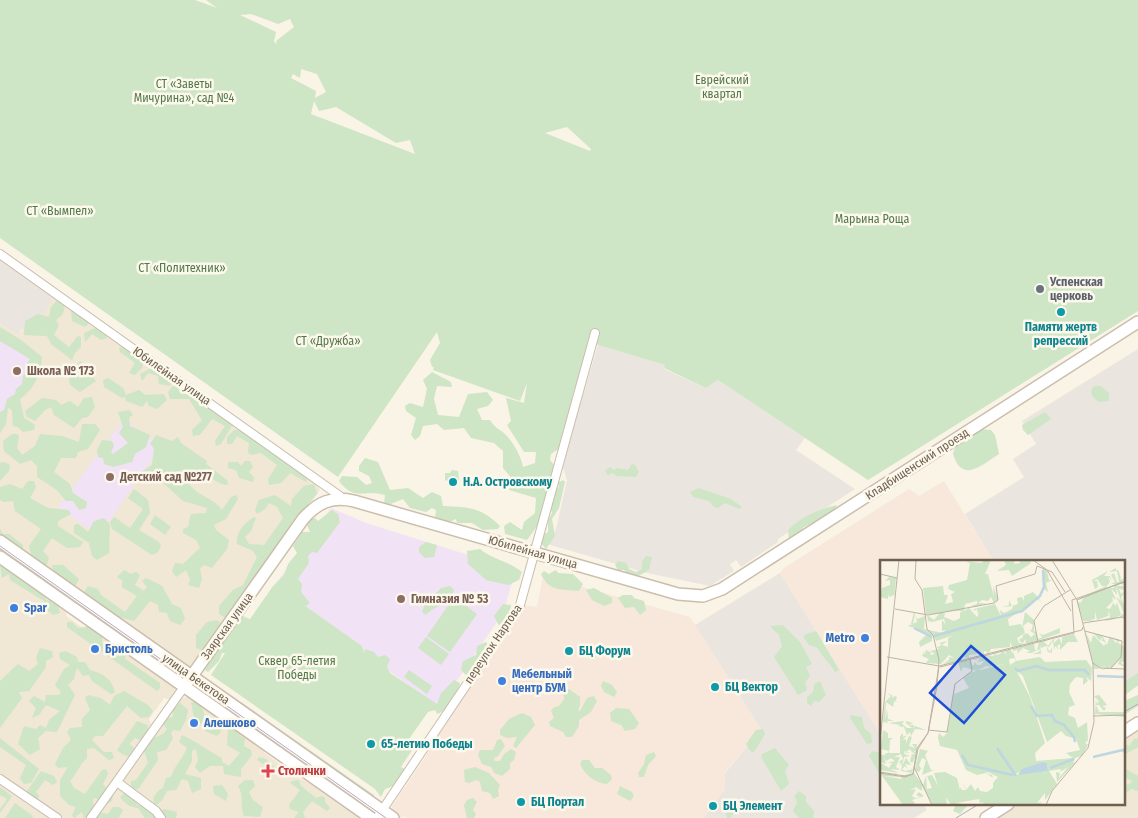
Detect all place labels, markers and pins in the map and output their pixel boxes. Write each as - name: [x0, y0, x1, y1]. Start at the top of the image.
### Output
- place label: Успенская церковь: [1049, 275, 1103, 303]
- marker: Успенская церковь: [1034, 283, 1046, 295]
- marker: Памяти жертв репрессий: [1055, 306, 1067, 318]
- place label: Памяти жертв репрессий: [1025, 320, 1097, 348]
- place label: Школа № 173: [27, 364, 95, 378]
- marker: Школа № 173: [11, 365, 23, 377]
- place label: Детский сад №277: [119, 470, 212, 484]
- marker: Детский сад №277: [104, 471, 116, 483]
- place label: Н.А. Островскому: [463, 475, 553, 489]
- marker: Н.А. Островскому: [447, 476, 459, 488]
- place label: Гимназия № 53: [411, 592, 489, 606]
- marker: Гимназия № 53: [395, 593, 407, 605]
- place label: Spar: [24, 601, 48, 615]
- marker: Spar: [8, 602, 20, 614]
- place label: Metro: [826, 631, 856, 645]
- marker: Metro: [859, 632, 871, 644]
- place label: Бристоль: [105, 642, 153, 656]
- marker: Бристоль: [89, 643, 101, 655]
- place label: БЦ Форум: [579, 644, 631, 658]
- marker: БЦ Форум: [563, 645, 575, 657]
- place label: Мебельный центр БУМ: [512, 667, 572, 695]
- marker: Мебельный центр БУМ: [496, 675, 508, 687]
- place label: БЦ Вектор: [725, 680, 779, 694]
- marker: БЦ Вектор: [709, 681, 721, 693]
- place label: Алешково: [203, 716, 256, 730]
- marker: Алешково: [188, 717, 200, 729]
- place label: 65-летию Победы: [381, 737, 473, 751]
- marker: 65-летию Победы: [365, 738, 377, 750]
- place label: Столички: [278, 764, 326, 778]
- marker: Столички: [262, 765, 274, 777]
- place label: БЦ Портал: [531, 795, 584, 809]
- marker: БЦ Портал: [515, 796, 527, 808]
- place label: БЦ Элемент: [723, 799, 783, 813]
- marker: БЦ Элемент: [707, 800, 719, 812]

